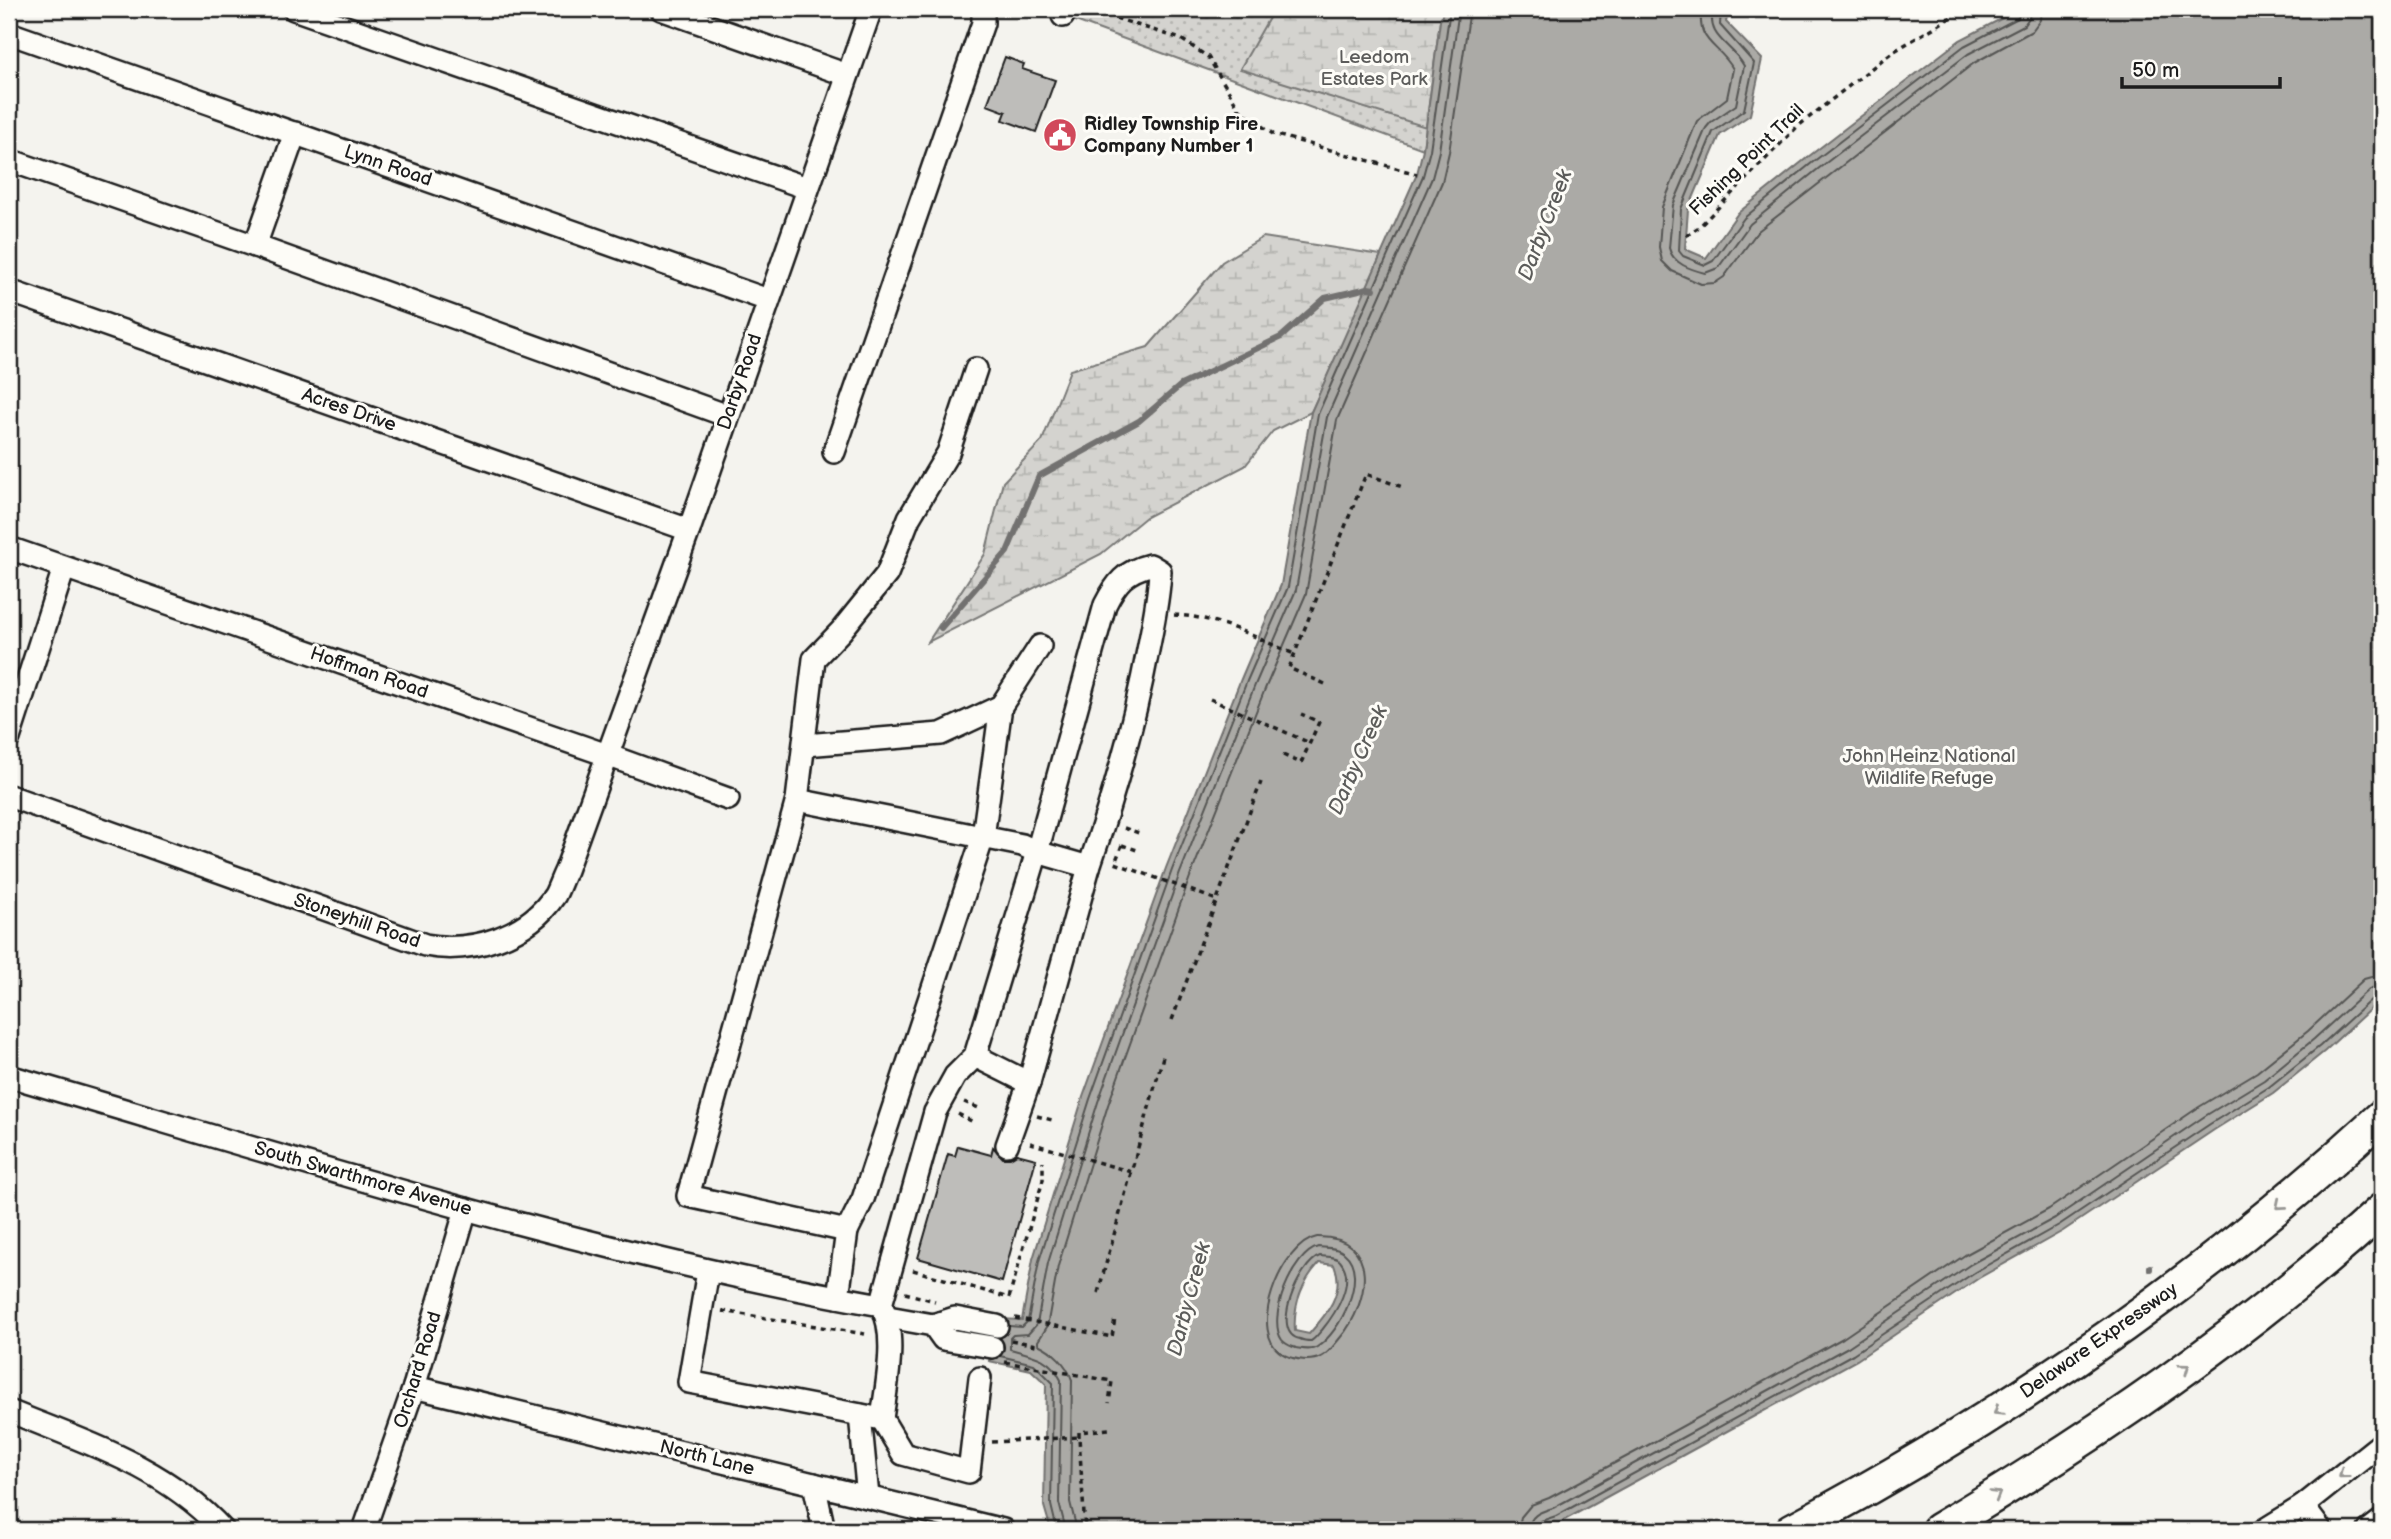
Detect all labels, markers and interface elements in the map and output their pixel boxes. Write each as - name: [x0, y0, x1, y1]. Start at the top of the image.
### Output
- park label: Leedom Estates Park: [1320, 46, 1428, 91]
- scale bar: [2122, 46, 2279, 90]
- text: 50 m: [2132, 58, 2179, 83]
- street label: Fishing Point Trail: [1685, 99, 1809, 221]
- place label: Ridley Township Fire Company Number 1: [1084, 113, 1258, 158]
- public building icon: Ridley Township Fire Company Number 1: [1041, 116, 1079, 154]
- street label: Lynn Road: [341, 140, 435, 192]
- water label: Darby Creek: [1512, 165, 1578, 284]
- street label: Darby Road: [713, 331, 767, 433]
- street label: Acres Drive: [299, 383, 399, 437]
- street label: Hoffman Road: [307, 642, 431, 704]
- water label: Darby Creek: [1323, 701, 1393, 818]
- park label: John Heinz National Wildlife Refuge: [1842, 745, 2016, 790]
- street label: Stoneyhill Road: [291, 889, 423, 953]
- street label: South Swarthmore Avenue: [252, 1137, 474, 1221]
- one-way arrow: [2276, 1197, 2289, 1209]
- water label: Darby Creek: [1162, 1239, 1216, 1359]
- street label: Delaware Expressway: [2016, 1278, 2182, 1404]
- street label: Orchard Road: [389, 1309, 447, 1431]
- one-way arrow: [2177, 1364, 2190, 1377]
- one-way arrow: [1992, 1403, 2005, 1416]
- street label: North Lane: [657, 1435, 757, 1481]
- one-way arrow: [2338, 1466, 2350, 1479]
- one-way arrow: [1989, 1491, 2002, 1504]

